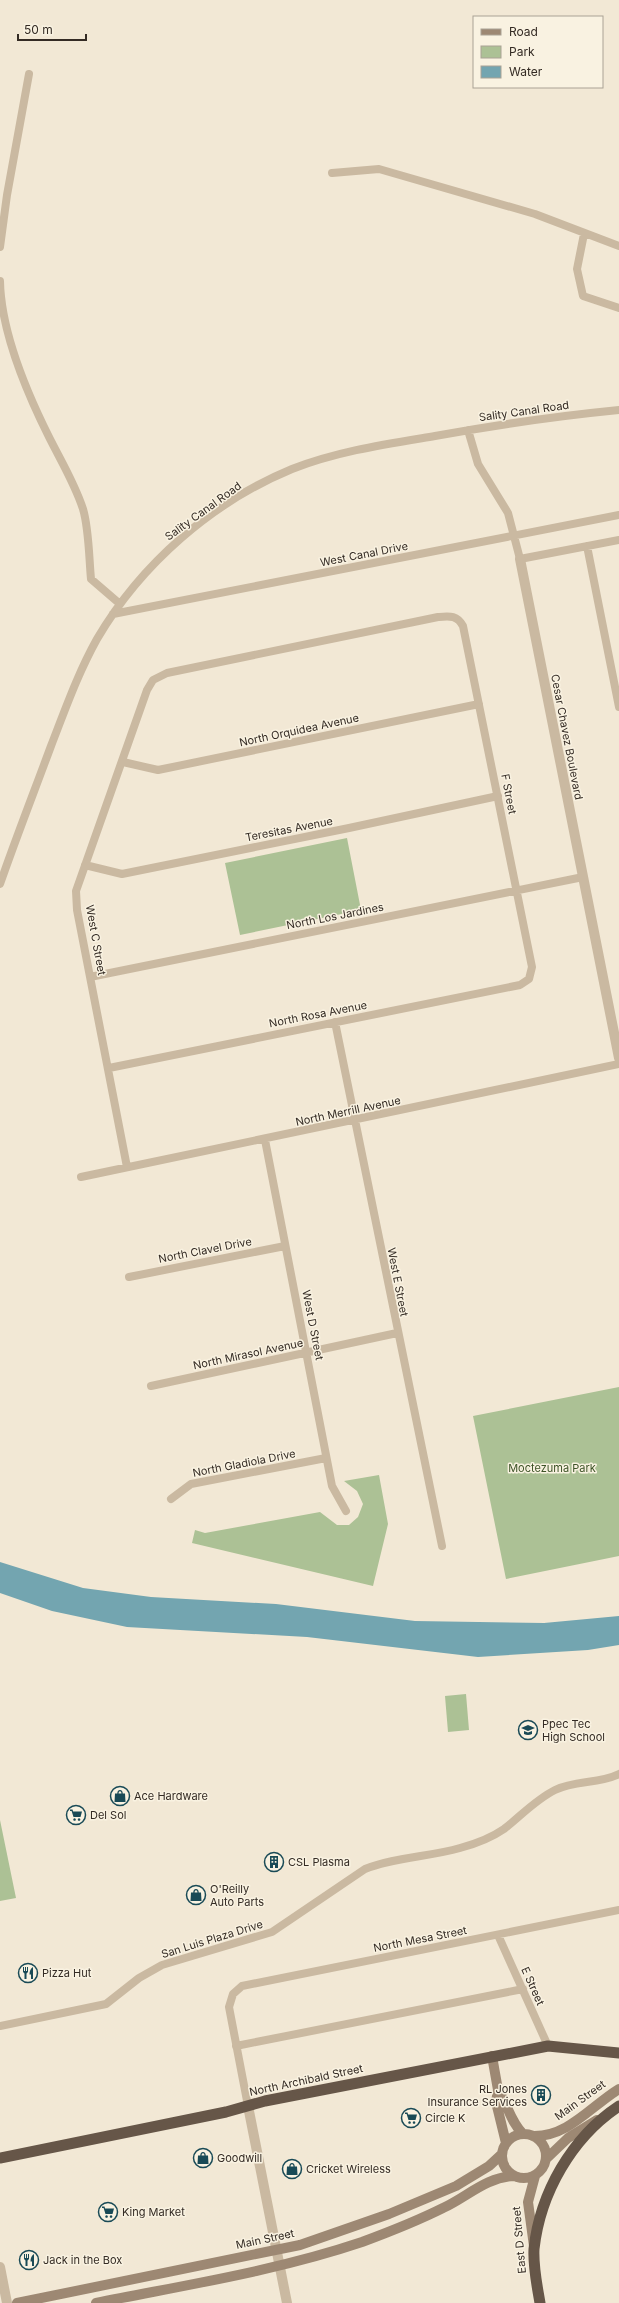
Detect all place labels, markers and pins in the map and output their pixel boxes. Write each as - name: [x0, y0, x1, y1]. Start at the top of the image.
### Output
- place label: Ppec Tec High School: [542, 1717, 605, 1744]
- school or university icon: Ppec Tec High School: [517, 1719, 539, 1741]
- shop icon: Ace Hardware: [109, 1785, 131, 1807]
- place label: Ace Hardware: [134, 1789, 208, 1803]
- supermarket icon: Del Sol: [65, 1804, 87, 1826]
- place label: Del Sol: [90, 1808, 126, 1822]
- building icon: CSL Plasma: [263, 1851, 285, 1873]
- place label: CSL Plasma: [288, 1855, 350, 1869]
- place label: O'Reilly Auto Parts: [210, 1882, 264, 1909]
- shop icon: O'Reilly Auto Parts: [185, 1884, 207, 1906]
- restaurant icon: Pizza Hut: [17, 1962, 39, 1984]
- place label: Pizza Hut: [42, 1966, 92, 1980]
- place label: RL Jones Insurance Services: [427, 2082, 527, 2109]
- building icon: RL Jones Insurance Services: [530, 2084, 552, 2106]
- supermarket icon: Circle K: [400, 2107, 422, 2129]
- place label: Circle K: [425, 2111, 466, 2125]
- shop icon: Goodwill: [192, 2147, 214, 2169]
- place label: Goodwill: [217, 2151, 262, 2165]
- shop icon: Cricket Wireless: [281, 2158, 303, 2180]
- place label: Cricket Wireless: [306, 2162, 391, 2176]
- supermarket icon: King Market: [97, 2201, 119, 2223]
- place label: King Market: [122, 2205, 185, 2219]
- restaurant icon: Jack in the Box: [18, 2249, 40, 2271]
- place label: Jack in the Box: [43, 2253, 122, 2267]

